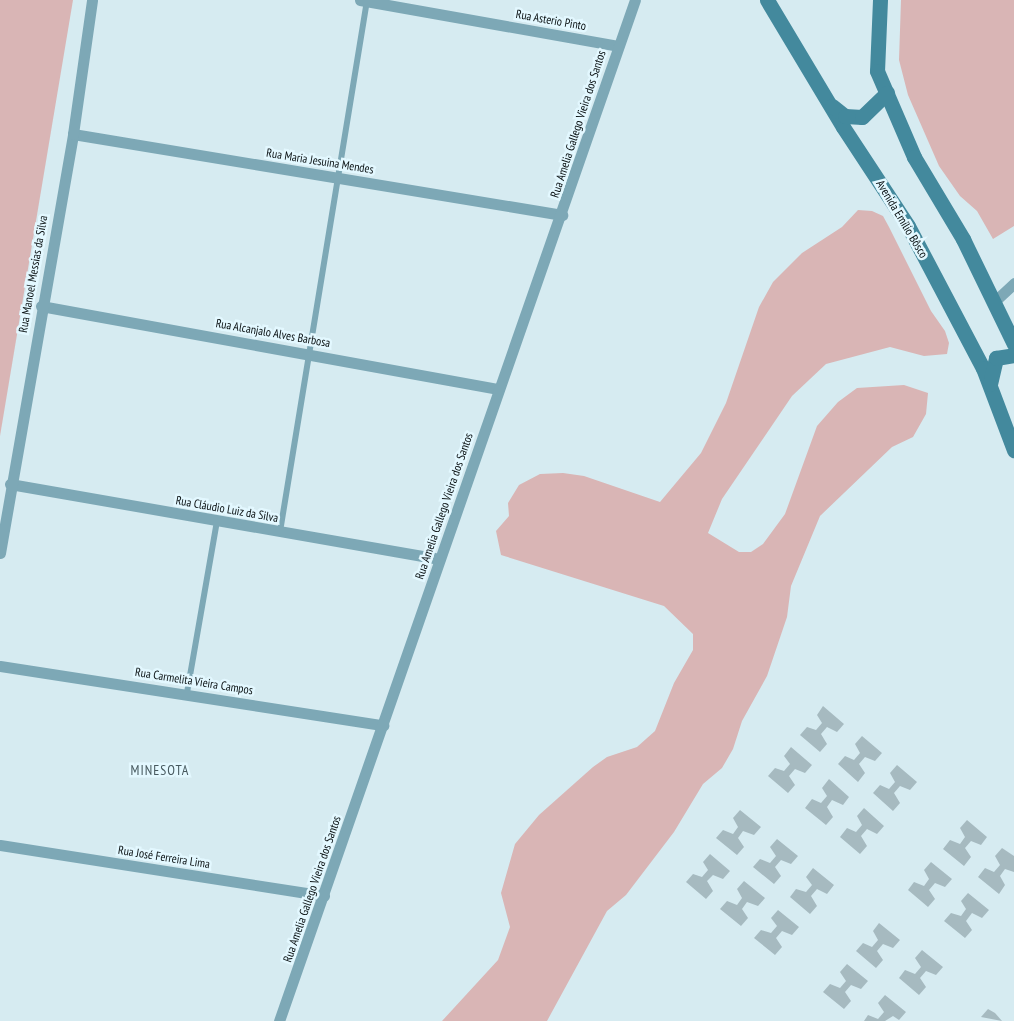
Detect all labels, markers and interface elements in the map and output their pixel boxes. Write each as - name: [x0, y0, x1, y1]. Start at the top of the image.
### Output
- street label: Rua Asterio Pinto: [515, 7, 587, 33]
- street label: Rua Amelia Gallego Vieira dos Santos: [547, 48, 609, 200]
- street label: Rua Maria Jesuina Mendes: [265, 145, 375, 177]
- street label: Avenida Emílio Bôsco: [873, 178, 931, 260]
- street label: Rua Manoel Messias da Silva: [16, 214, 50, 334]
- street label: Rua Alcanjalo Alves Barbosa: [214, 316, 332, 350]
- street label: Rua Amelia Gallego Vieira dos Santos: [412, 431, 476, 581]
- street label: Rua Cláudio Luiz da Silva: [174, 493, 280, 525]
- street label: Rua Carmelita Vieira Campos: [134, 665, 254, 697]
- district label: MINESOTA: [130, 762, 190, 778]
- street label: Rua Amelia Gallego Vieira dos Santos: [280, 814, 344, 964]
- street label: Rua José Ferreira Lima: [117, 843, 211, 871]

